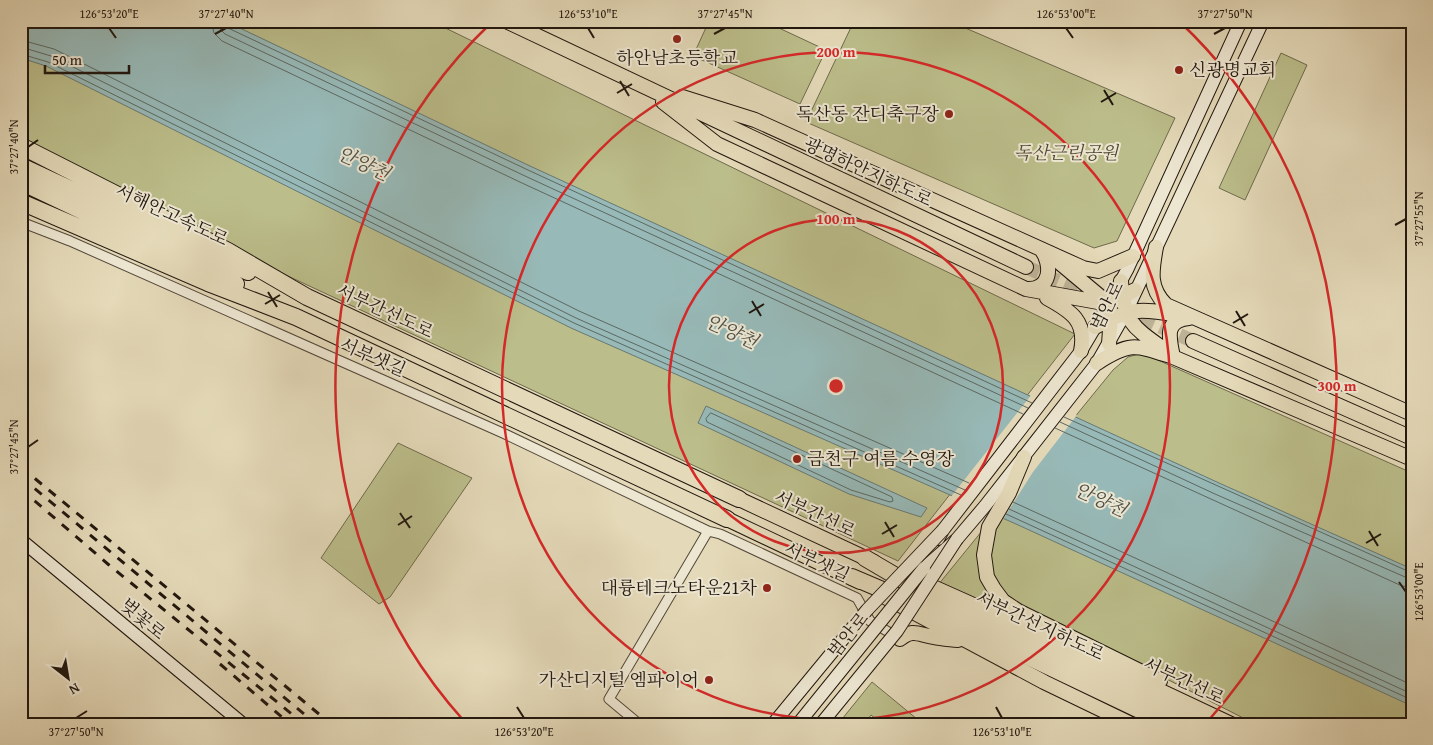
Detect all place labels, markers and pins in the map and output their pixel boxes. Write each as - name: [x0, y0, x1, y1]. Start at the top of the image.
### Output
- marker: 하안남초등학교: [671, 33, 683, 45]
- place label: 하안남초등학교: [616, 44, 738, 71]
- place label: 신광명교회: [1189, 56, 1276, 83]
- marker: 신광명교회: [1173, 64, 1185, 76]
- place label: 독산동 잔디축구장: [796, 100, 940, 127]
- marker: 독산동 잔디축구장: [943, 108, 955, 120]
- centre of rings: [827, 377, 845, 395]
- place label: 금천구 여름 수영장: [807, 445, 955, 472]
- marker: 금천구 여름 수영장: [791, 453, 803, 465]
- place label: 대륭테크노타운21차: [601, 574, 758, 601]
- marker: 대륭테크노타운21차: [761, 582, 773, 594]
- place label: 가산디지털 엠파이어: [539, 666, 699, 693]
- marker: 가산디지털 엠파이어: [703, 674, 715, 686]

